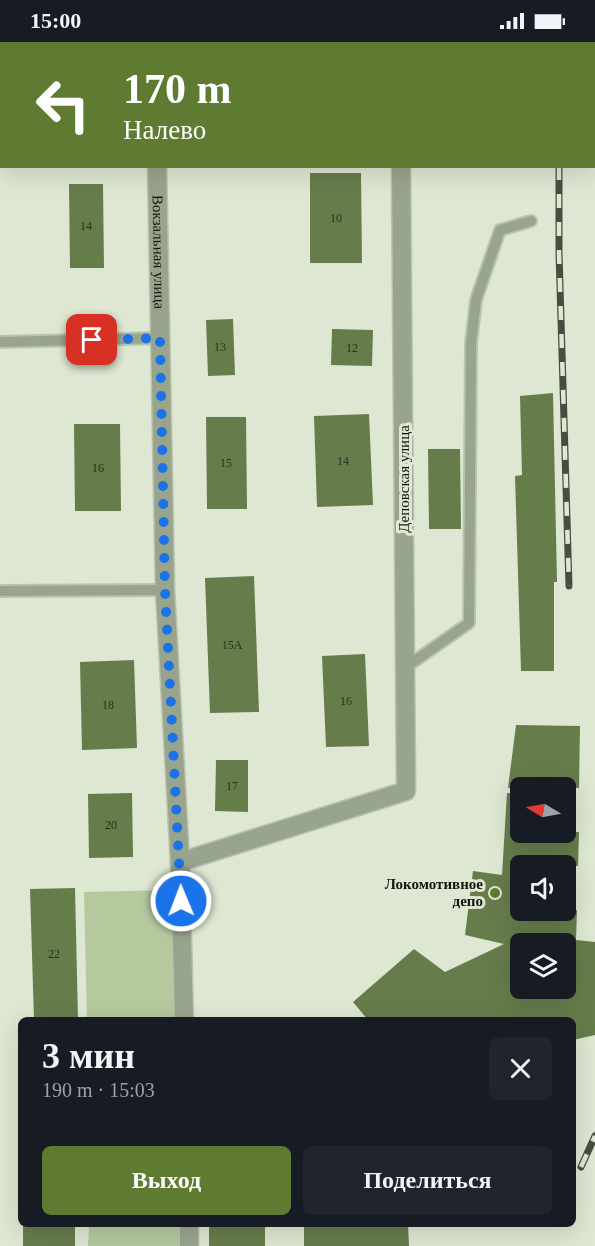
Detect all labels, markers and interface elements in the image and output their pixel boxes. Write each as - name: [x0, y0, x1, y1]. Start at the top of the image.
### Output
- text: 15:00: [30, 8, 81, 33]
- icon: left: [24, 66, 102, 144]
- text: 170 m: [123, 66, 232, 112]
- text: Налево: [123, 115, 206, 145]
- street label: Вокзальная улица: [150, 195, 168, 310]
- house number: 10: [330, 211, 342, 225]
- house number: 14: [80, 219, 92, 233]
- pin: [66, 314, 117, 365]
- icon: arrive: [75, 323, 108, 356]
- house number: 13: [214, 340, 226, 354]
- house number: 12: [346, 341, 358, 355]
- street label: Деповская улица: [396, 425, 412, 533]
- house number: 14: [337, 454, 349, 468]
- house number: 15: [220, 456, 232, 470]
- house number: 16: [92, 461, 104, 475]
- house number: 15А: [222, 638, 243, 652]
- house number: 16: [340, 694, 352, 708]
- house number: 18: [102, 698, 114, 712]
- north arrow: [510, 777, 576, 843]
- map controls: [510, 777, 576, 999]
- house number: 17: [226, 779, 238, 793]
- house number: 20: [105, 818, 117, 832]
- button: sound: [510, 855, 576, 921]
- position arrow: [149, 869, 213, 933]
- place label: Локомотивное депо: [385, 876, 483, 909]
- marker: Локомотивное депо: [488, 886, 502, 900]
- button: layers: [510, 933, 576, 999]
- house number: 22: [48, 947, 60, 961]
- text: 3 мин: [42, 1036, 135, 1076]
- button: close: [489, 1037, 552, 1100]
- text: 190 m · 15:03: [42, 1079, 155, 1101]
- button: Выход: [42, 1146, 291, 1215]
- button: Поделиться: [303, 1146, 552, 1215]

